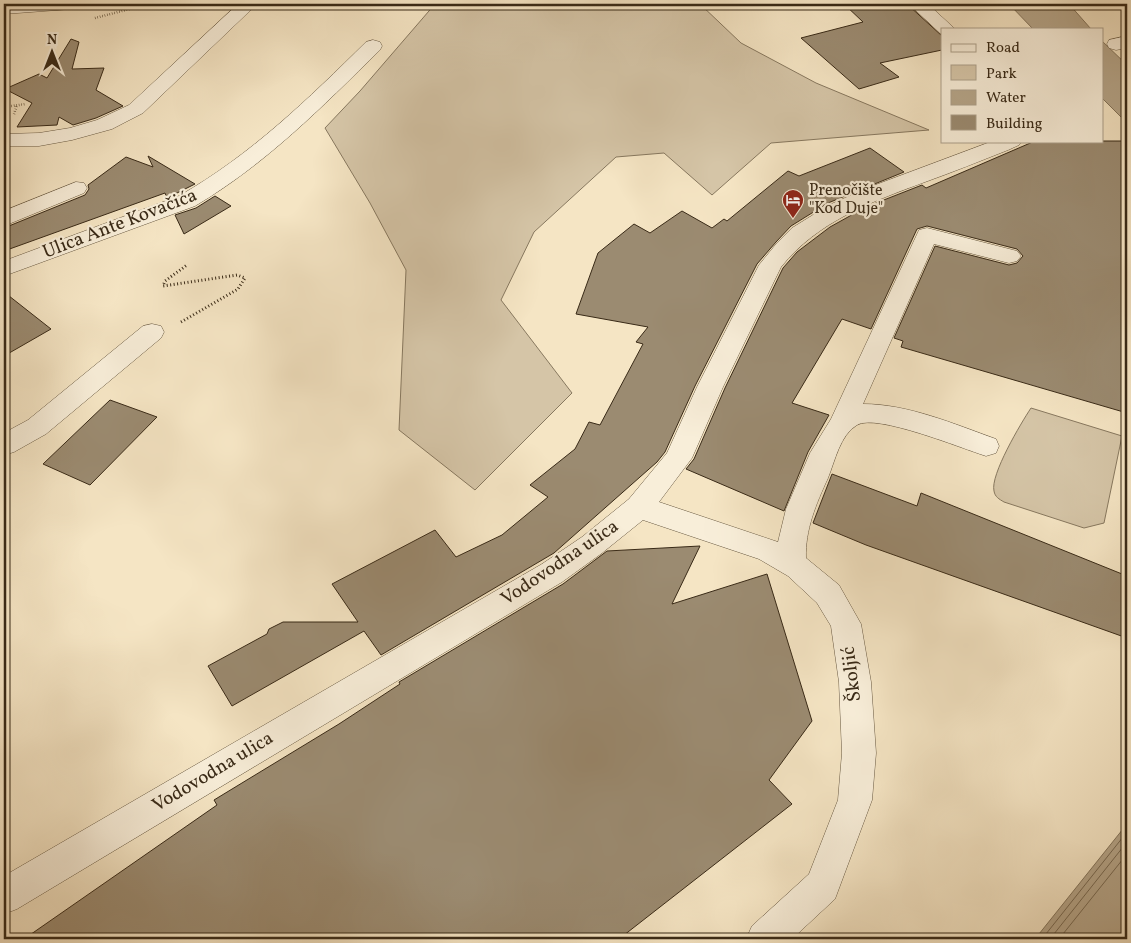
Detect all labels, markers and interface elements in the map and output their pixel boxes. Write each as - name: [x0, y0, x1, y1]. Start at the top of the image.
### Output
- north arrow: [28, 28, 78, 78]
- legend: [941, 28, 1104, 142]
- text: N: [47, 31, 57, 50]
- text: Road: [986, 38, 1020, 59]
- text: Park: [986, 64, 1017, 85]
- text: Water: [986, 88, 1026, 109]
- text: Building: [986, 114, 1043, 135]
- place label: Prenočište "Kod Duje": [809, 180, 883, 220]
- street label: Ulica Ante Kovačića: [39, 183, 201, 265]
- hotel icon: Prenočište "Kod Duje": [781, 188, 805, 219]
- street label: Vodovodna ulica: [496, 514, 624, 612]
- street label: Školjić: [836, 645, 868, 703]
- street label: Vodovodna ulica: [147, 725, 279, 819]

